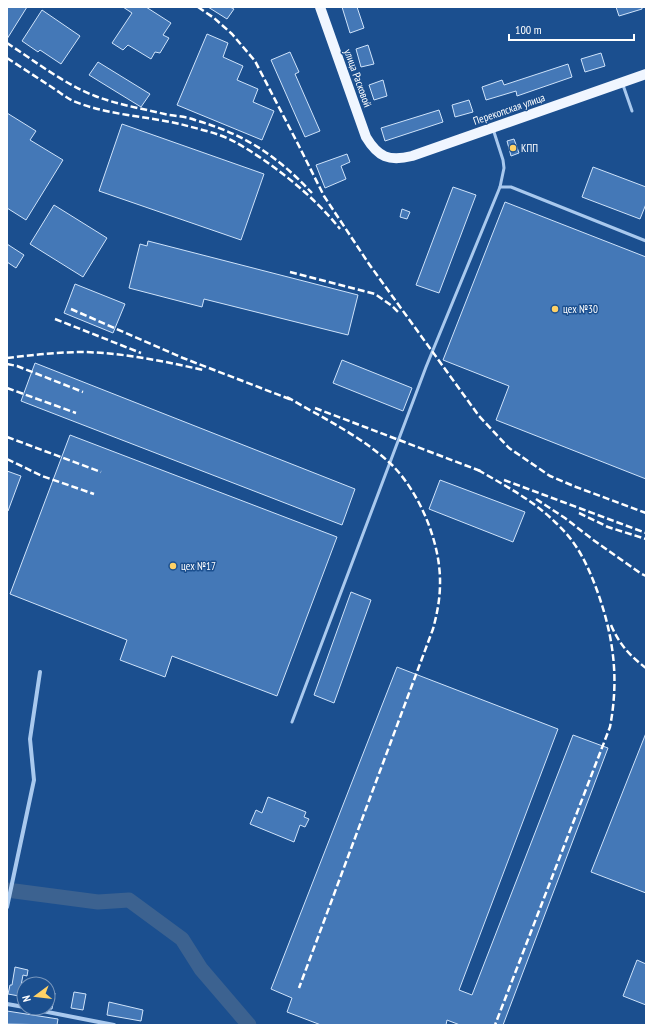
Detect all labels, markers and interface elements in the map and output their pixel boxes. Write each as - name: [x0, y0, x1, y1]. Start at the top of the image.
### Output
- scale bar: [509, 16, 634, 42]
- text: 100 m: [515, 22, 542, 37]
- street label: улица Расковой: [341, 47, 375, 109]
- street label: Перекопская улица: [471, 90, 547, 128]
- place label: КПП: [521, 141, 538, 155]
- marker: КПП: [508, 143, 518, 153]
- place label: цех №30: [563, 302, 598, 316]
- marker: цех №30: [550, 304, 560, 314]
- place label: цех №17: [181, 559, 216, 573]
- marker: цех №17: [168, 561, 178, 571]
- north arrow: [16, 976, 56, 1016]
- text: N: [19, 994, 34, 1003]

